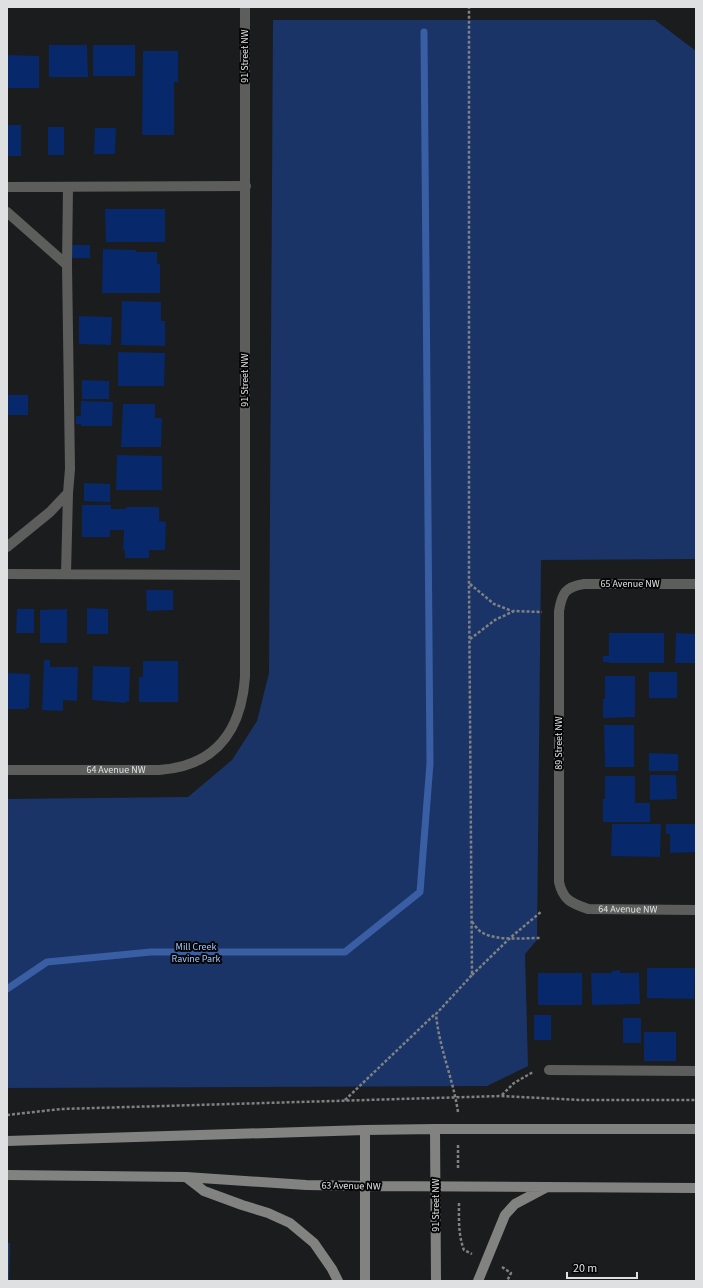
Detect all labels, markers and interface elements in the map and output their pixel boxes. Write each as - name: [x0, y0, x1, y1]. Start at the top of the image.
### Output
- street label: 91 Street NW: [238, 29, 252, 83]
- street label: 91 Street NW: [238, 353, 252, 407]
- street label: 65 Avenue NW: [600, 577, 660, 591]
- street label: 89 Street NW: [552, 716, 566, 770]
- street label: 64 Avenue NW: [86, 763, 146, 777]
- street label: 64 Avenue NW: [598, 902, 658, 917]
- park label: Mill Creek Ravine Park: [172, 940, 221, 966]
- street label: 63 Avenue NW: [321, 1178, 381, 1194]
- street label: 91 Street NW: [429, 1178, 443, 1232]
- scale bar: [567, 1254, 637, 1280]
- text: 20 m: [573, 1260, 597, 1277]

